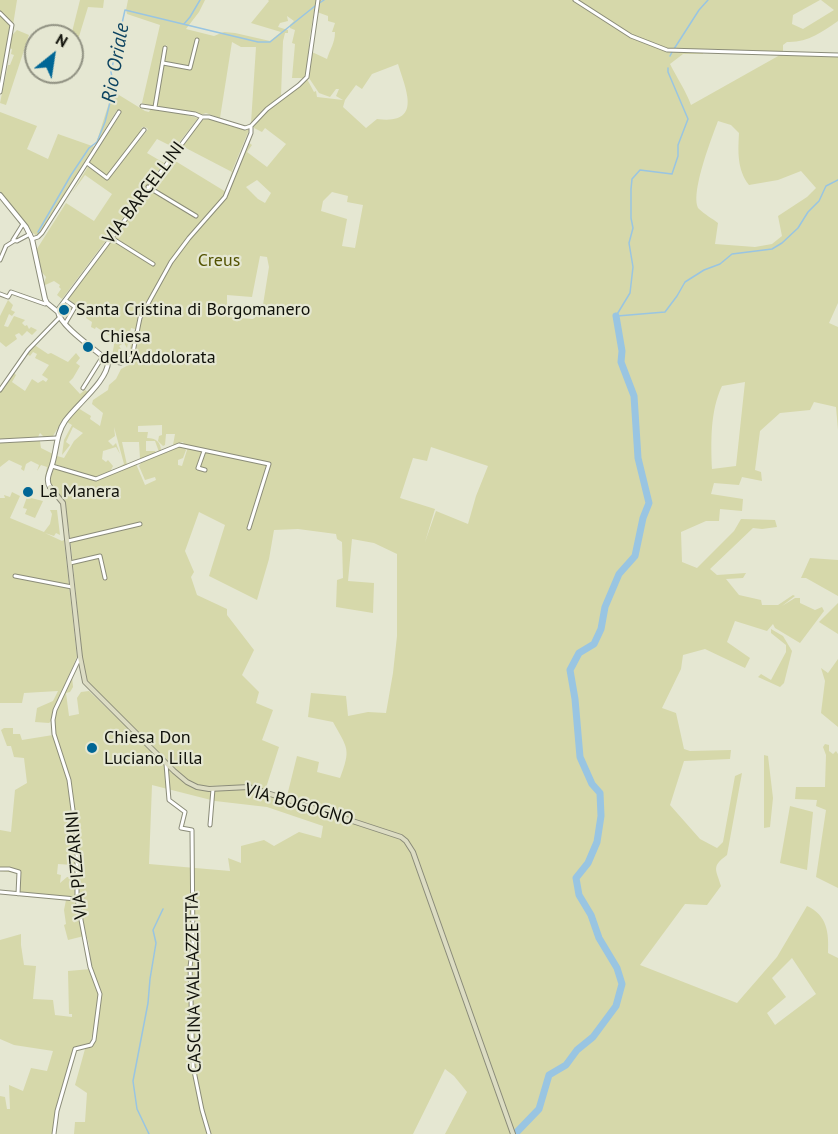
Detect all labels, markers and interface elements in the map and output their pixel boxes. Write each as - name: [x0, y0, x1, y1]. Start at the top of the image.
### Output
- water label: Rio Oriale: [97, 21, 135, 105]
- north arrow: [24, 24, 84, 84]
- text: N: [52, 29, 72, 51]
- street label: VIA BARCELLINI: [98, 137, 190, 249]
- park label: Creus: [198, 250, 240, 272]
- place label: Santa Cristina di Borgomanero: [76, 299, 310, 321]
- marker: Santa Cristina di Borgomanero: [57, 303, 71, 317]
- place label: Chiesa dell'Addolorata: [100, 326, 216, 368]
- marker: Chiesa dell'Addolorata: [81, 340, 95, 354]
- place label: La Manera: [40, 481, 120, 503]
- marker: La Manera: [21, 485, 35, 499]
- place label: Chiesa Don Luciano Lilla: [104, 727, 202, 770]
- marker: Chiesa Don Luciano Lilla: [85, 741, 99, 755]
- street label: VIA BOGOGNO: [242, 779, 356, 831]
- street label: VIA PIZZARINI: [61, 810, 93, 920]
- street label: CASCINA VALLAZZETTA: [182, 893, 206, 1073]

